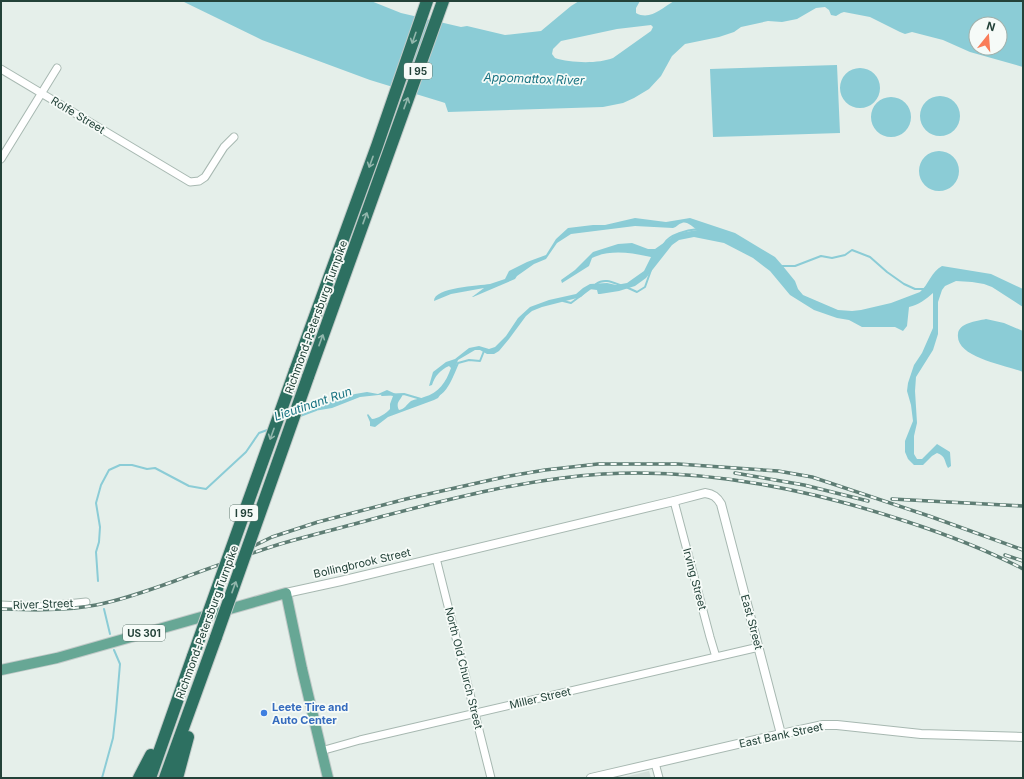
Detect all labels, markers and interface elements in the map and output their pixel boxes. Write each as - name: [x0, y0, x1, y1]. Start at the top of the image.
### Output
- north arrow: [968, 16, 1008, 56]
- text: N: [985, 19, 997, 34]
- one-way arrow: [410, 31, 418, 43]
- road number: I 95: [404, 63, 432, 79]
- water label: Appomattox River: [482, 69, 585, 88]
- street label: Rolfe Street: [48, 93, 108, 137]
- one-way arrow: [403, 98, 411, 110]
- one-way arrow: [367, 155, 375, 167]
- one-way arrow: [362, 212, 370, 224]
- street label: Richmond-Petersburg Turnpike: [282, 238, 350, 396]
- one-way arrow: [318, 335, 326, 347]
- water label: Lieutinant Run: [272, 383, 354, 424]
- one-way arrow: [268, 427, 276, 439]
- road number: I 95: [230, 505, 258, 521]
- street label: Richmond-Petersburg Turnpike: [173, 543, 241, 701]
- street label: Bollingbrook Street: [312, 545, 412, 581]
- street label: Irving Street: [680, 547, 710, 612]
- one-way arrow: [230, 581, 238, 593]
- street label: East Street: [738, 593, 766, 651]
- street label: River Street: [13, 596, 74, 612]
- street label: North Old Church Street: [442, 606, 486, 731]
- road number: US 301: [123, 625, 165, 641]
- street label: Miller Street: [508, 684, 572, 712]
- place label: Leete Tire and Auto Center: [272, 700, 348, 727]
- marker: Leete Tire and Auto Center: [259, 708, 269, 718]
- street label: East Bank Street: [738, 719, 825, 751]

